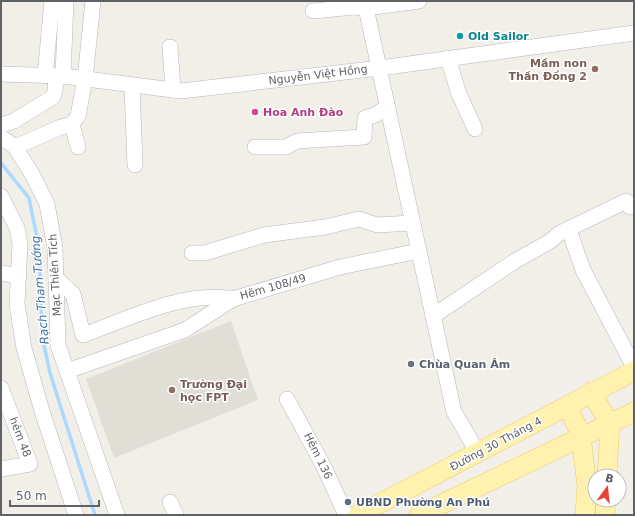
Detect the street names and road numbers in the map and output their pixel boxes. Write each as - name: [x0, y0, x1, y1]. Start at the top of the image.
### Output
- street label: Nguyễn Việt Hồng: [268, 62, 368, 88]
- street label: Mạc Thiên Tích: [46, 233, 64, 317]
- street label: Hẽm 108/49: [239, 271, 307, 303]
- street label: Đường 30 Tháng 4: [448, 414, 544, 474]
- street label: hẻm 48: [6, 415, 34, 459]
- street label: Hẽm 136: [301, 431, 335, 481]

